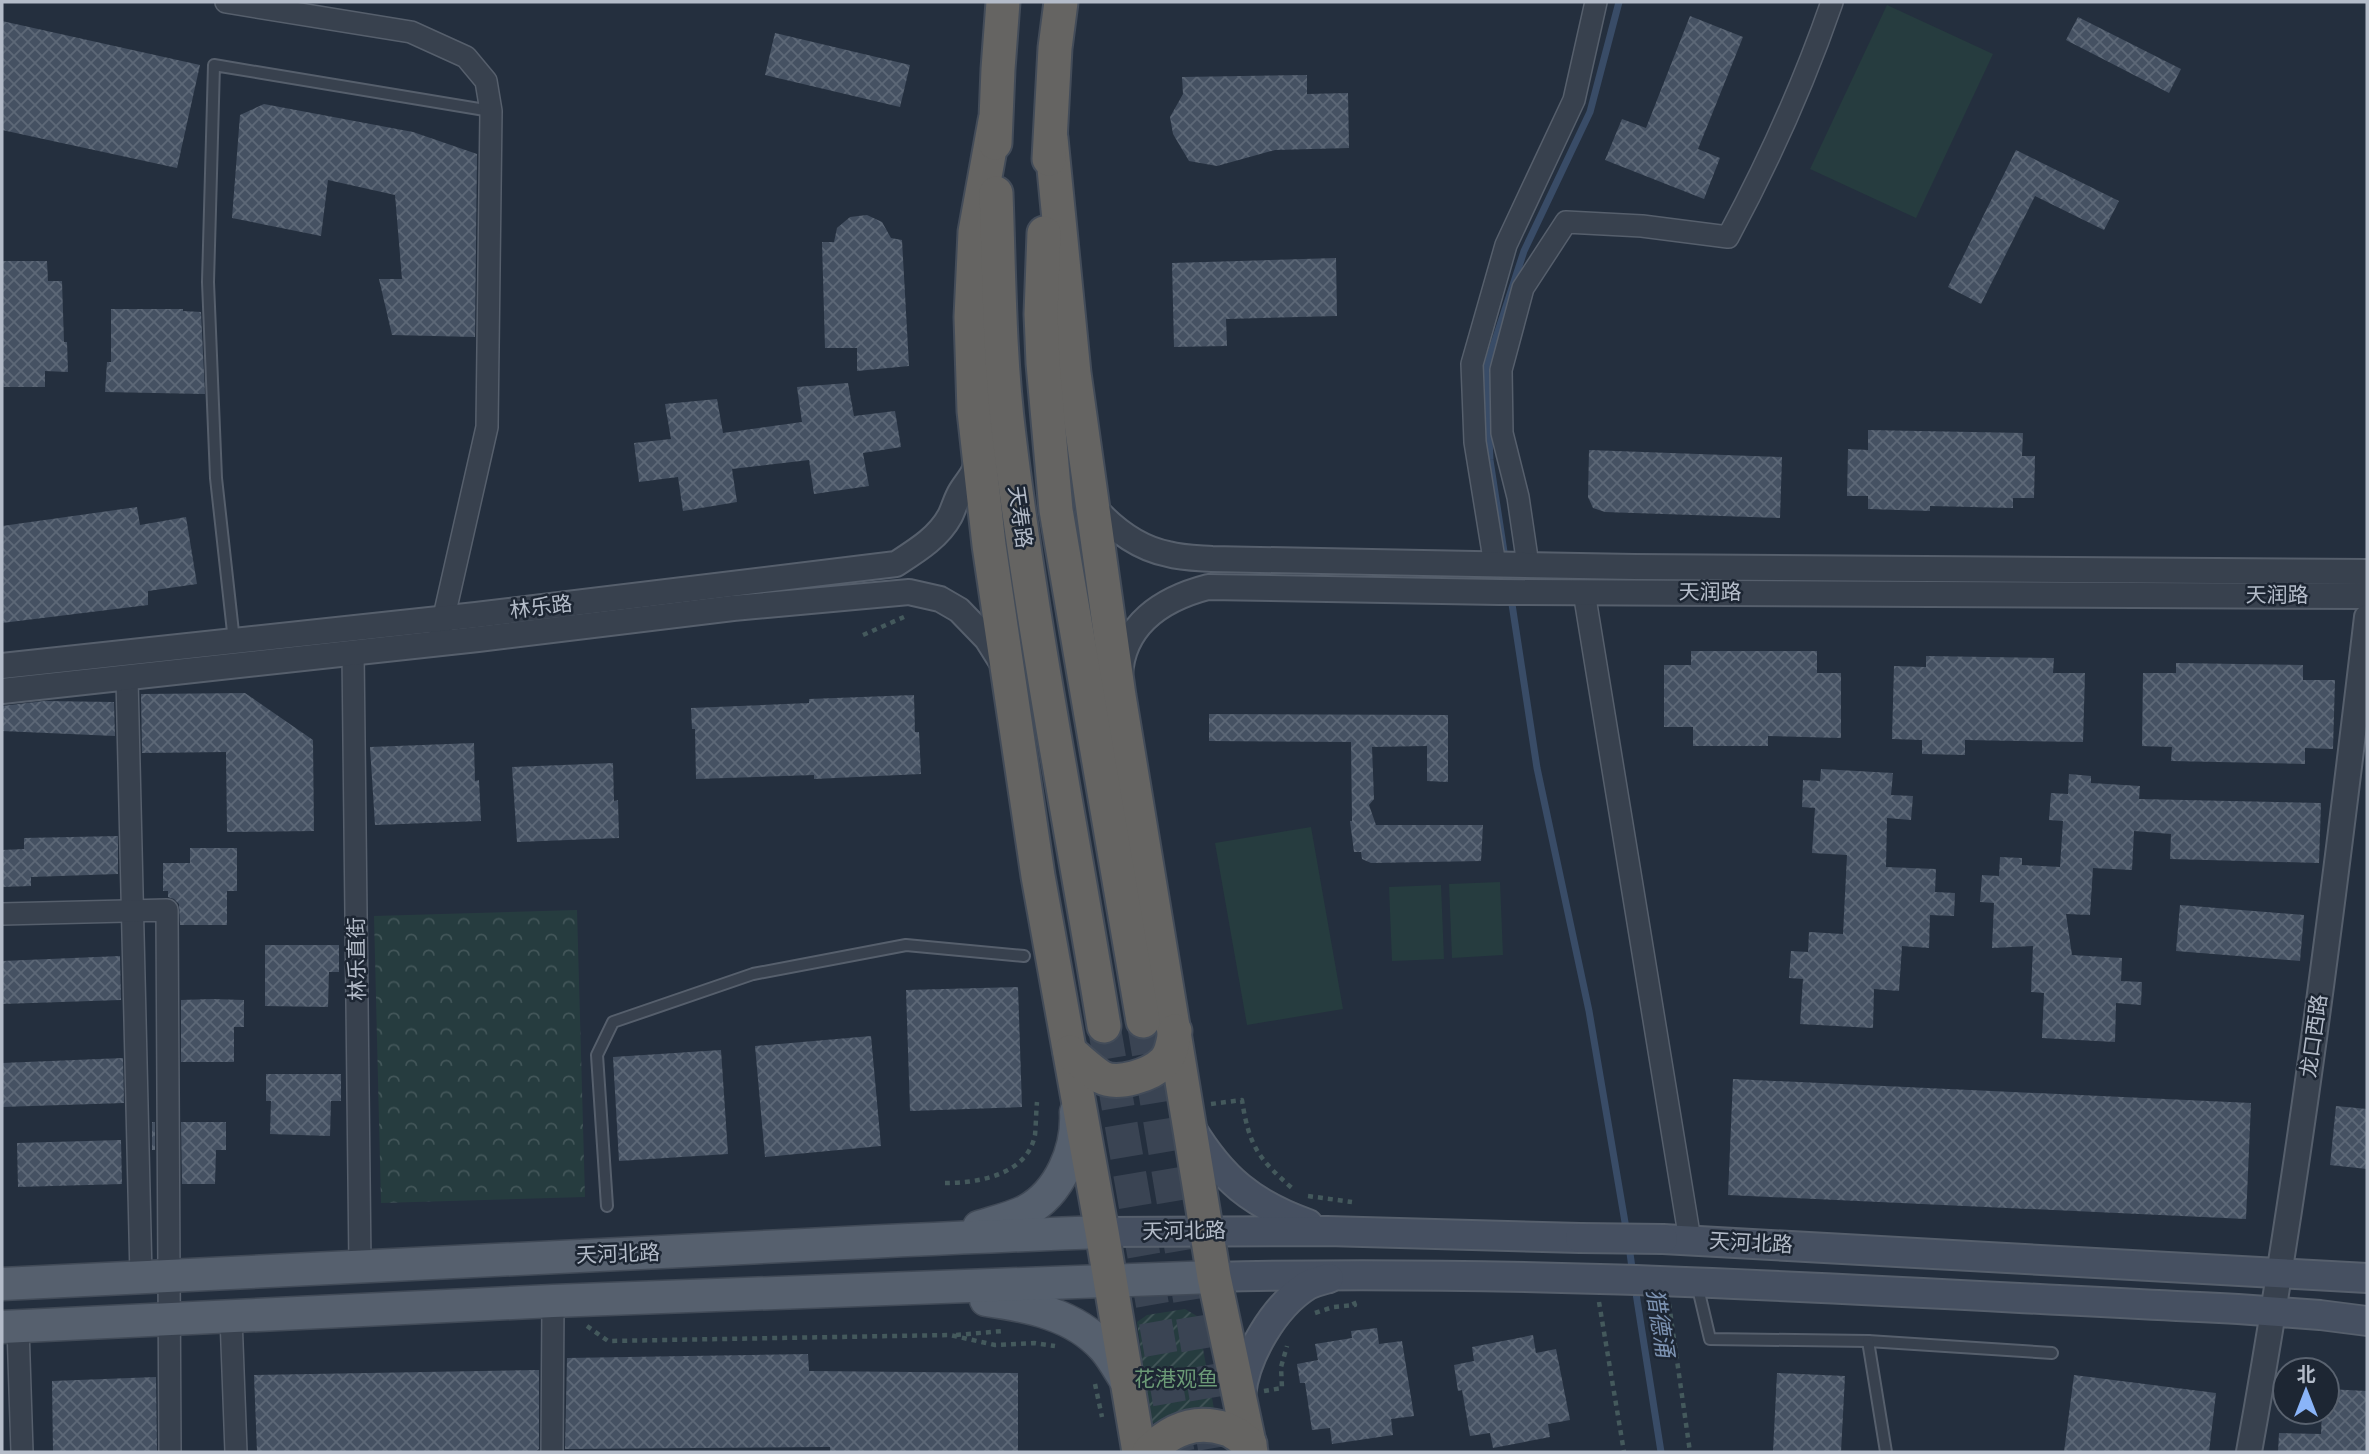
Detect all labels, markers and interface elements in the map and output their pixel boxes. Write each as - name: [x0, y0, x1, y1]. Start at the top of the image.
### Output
- street label: 天寿路: [1002, 484, 1039, 550]
- street label: 天润路: [1679, 577, 1742, 606]
- street label: 天润路: [2246, 580, 2309, 609]
- street label: 林乐路: [508, 588, 574, 625]
- street label: 林乐直街: [341, 917, 372, 1001]
- street label: 龙口西路: [2293, 992, 2334, 1080]
- street label: 天河北路: [1142, 1215, 1226, 1246]
- street label: 天河北路: [1708, 1226, 1794, 1259]
- street label: 天河北路: [576, 1238, 660, 1269]
- water label: 猎德涌: [1640, 1286, 1682, 1362]
- north arrow: [2271, 1356, 2341, 1426]
- text: 北: [2296, 1361, 2316, 1387]
- park label: 花港观鱼: [1134, 1364, 1218, 1393]

